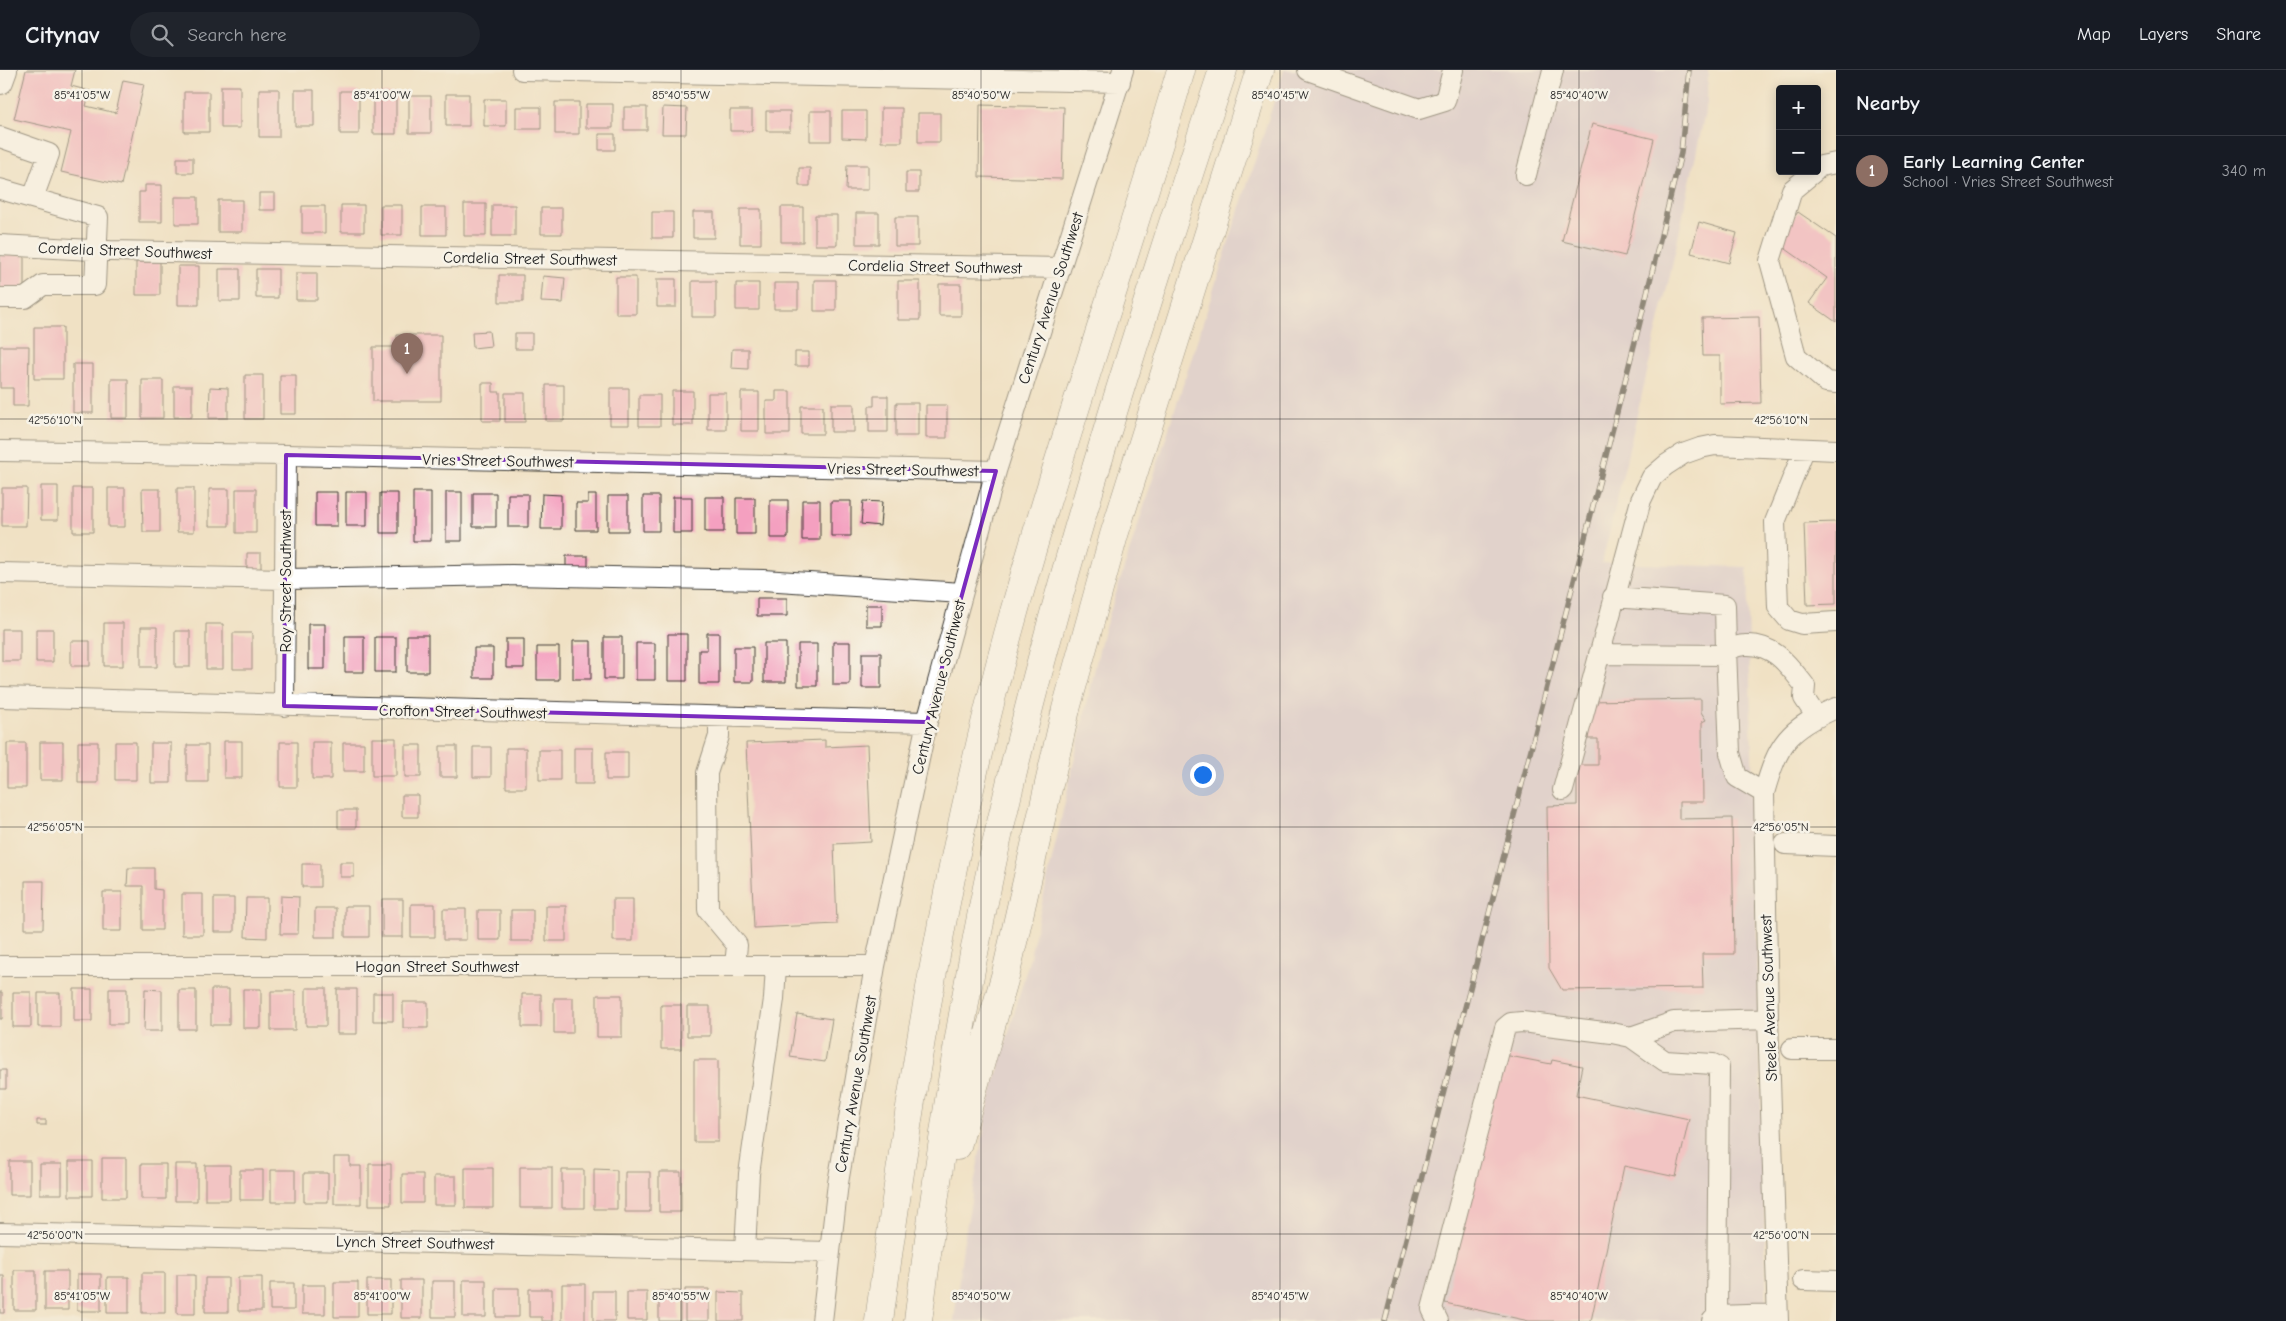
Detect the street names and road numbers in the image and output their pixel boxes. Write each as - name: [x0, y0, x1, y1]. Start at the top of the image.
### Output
- street label: Century Avenue Southwest: [1015, 210, 1087, 386]
- street label: Cordelia Street Southwest: [38, 239, 213, 263]
- street label: Cordelia Street Southwest: [443, 248, 618, 270]
- street label: Cordelia Street Southwest: [848, 256, 1023, 278]
- street label: Vries Street Southwest: [422, 451, 574, 471]
- street label: Vries Street Southwest: [827, 460, 979, 480]
- street label: Roy Street Southwest: [277, 509, 295, 652]
- street label: Century Avenue Southwest: [909, 598, 970, 777]
- street label: Crofton Street Southwest: [379, 702, 548, 722]
- street label: Steele Avenue Southwest: [1757, 914, 1781, 1082]
- street label: Hogan Street Southwest: [355, 958, 519, 976]
- street label: Century Avenue Southwest: [832, 994, 881, 1174]
- street label: Lynch Street Southwest: [336, 1233, 495, 1253]

